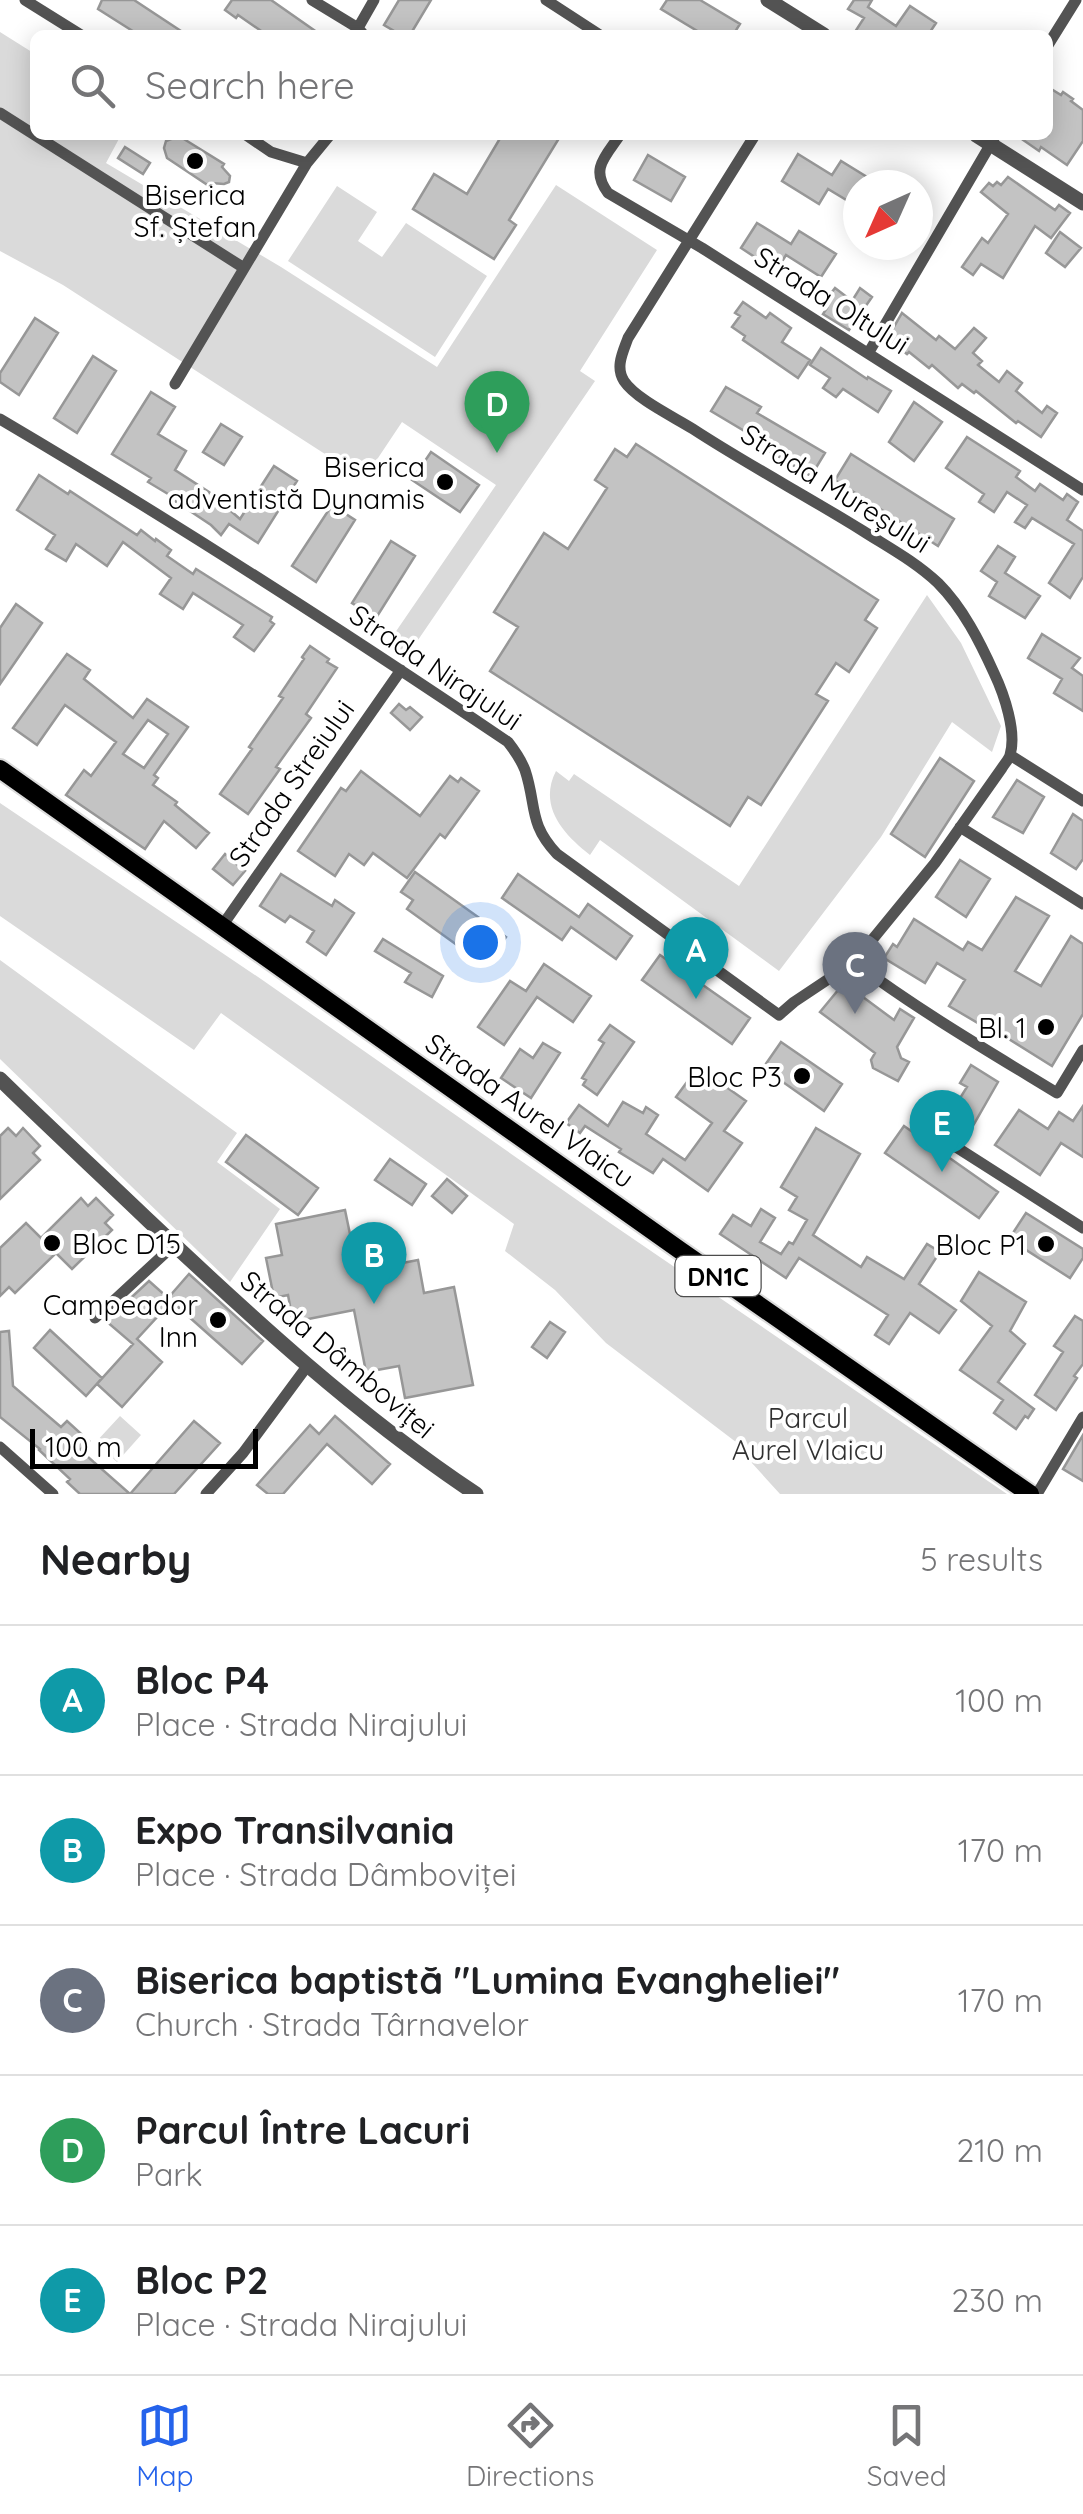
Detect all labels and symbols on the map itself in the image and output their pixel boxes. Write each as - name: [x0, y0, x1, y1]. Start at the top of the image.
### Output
- marker: Biserica Sf. Ștefan: [184, 150, 206, 172]
- north arrow: [843, 170, 933, 260]
- place label: Biserica Sf. Ștefan: [134, 177, 256, 244]
- street label: Strada Oltului: [748, 239, 916, 361]
- pin: D: [464, 370, 530, 453]
- street label: Strada Mureșului: [735, 416, 937, 560]
- place label: Biserica adventistă Dynamis: [168, 449, 425, 516]
- marker: Biserica adventistă Dynamis: [434, 471, 456, 493]
- street label: Strada Nirajului: [343, 597, 529, 737]
- street label: Strada Streiului: [221, 693, 361, 873]
- pin: A: [664, 916, 728, 999]
- your location: [455, 917, 506, 968]
- pin: C: [822, 932, 888, 1014]
- place label: Bl. 1: [978, 1010, 1026, 1045]
- marker: Bl. 1: [1035, 1016, 1057, 1038]
- street label: Strada Aurel Vlaicu: [419, 1025, 641, 1195]
- place label: Bloc P3: [687, 1059, 782, 1094]
- marker: Bloc P3: [791, 1065, 813, 1087]
- pin: E: [910, 1090, 974, 1172]
- pin: B: [342, 1222, 406, 1304]
- place label: Bloc D15: [72, 1226, 181, 1261]
- place label: Bloc P1: [936, 1227, 1026, 1262]
- marker: Bloc D15: [41, 1232, 63, 1254]
- marker: Bloc P1: [1035, 1233, 1057, 1255]
- road number: DN1C: [676, 1256, 760, 1296]
- street label: Strada Dâmboviței: [234, 1263, 442, 1445]
- place label: Campeador Inn: [43, 1287, 198, 1354]
- marker: Campeador Inn: [207, 1309, 229, 1331]
- park label: Parcul Aurel Vlaicu: [732, 1400, 884, 1467]
- scale bar: [30, 1424, 258, 1468]

